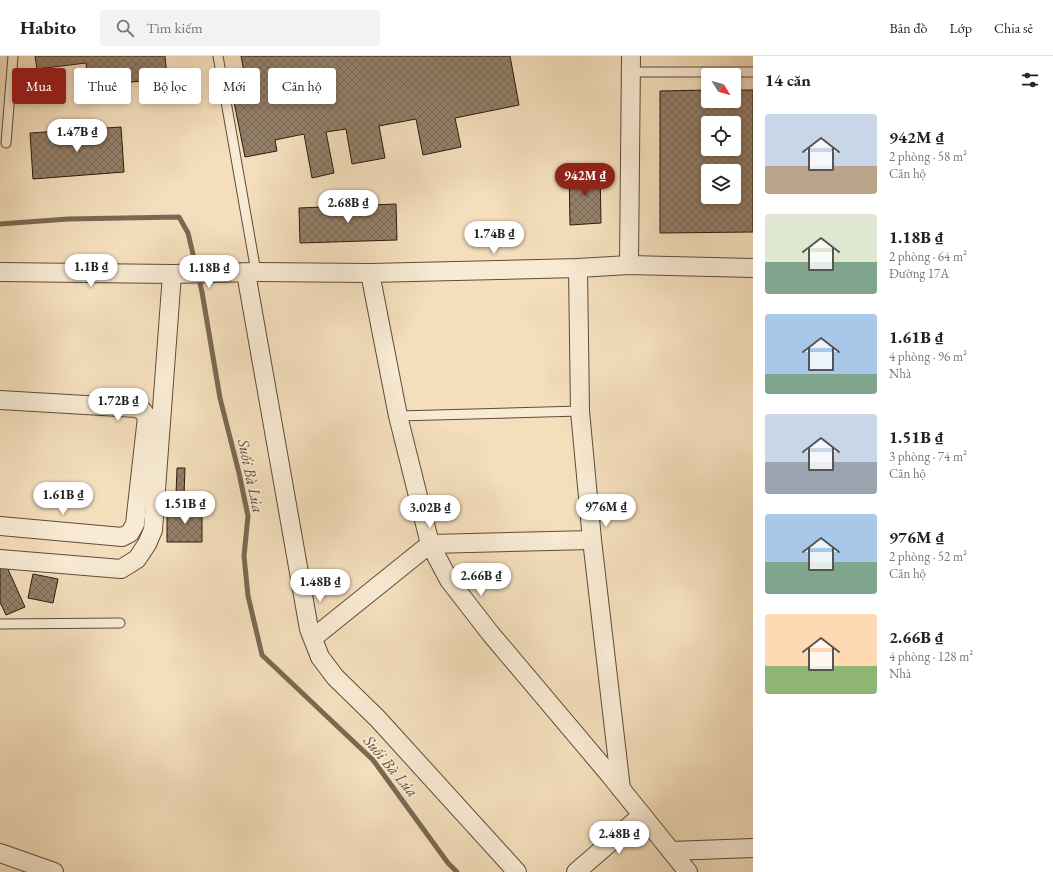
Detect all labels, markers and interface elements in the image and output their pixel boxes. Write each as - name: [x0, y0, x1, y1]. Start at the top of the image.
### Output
- search box: [100, 10, 380, 46]
- text: Habito: [20, 15, 76, 40]
- icon: search: [114, 17, 136, 39]
- text: Tìm kiếm: [146, 18, 203, 37]
- text: Bản đồ: [890, 19, 928, 37]
- text: Lớp: [950, 19, 972, 37]
- text: Chia sẻ: [994, 19, 1033, 37]
- chip: Mua: [12, 68, 66, 104]
- chip: Thuê: [74, 68, 131, 104]
- chip: Bộ lọc: [139, 68, 201, 104]
- chip: Mới: [209, 68, 260, 104]
- chip: Căn hộ: [268, 68, 336, 104]
- north arrow: [701, 68, 741, 108]
- map controls: [701, 68, 741, 204]
- text: 14 căn: [765, 69, 811, 91]
- icon: filters: [1019, 69, 1041, 91]
- button: locate: [701, 116, 741, 156]
- pin: 1.47B ₫: [40, 119, 114, 153]
- text: 1.47B ₫: [56, 123, 98, 140]
- text: 942M ₫: [889, 126, 944, 148]
- icon: home: [797, 130, 845, 178]
- text: 2 phòng · 58 m²: [889, 148, 967, 165]
- pin: 942M ₫: [552, 163, 618, 197]
- button: layers: [701, 164, 741, 204]
- text: Căn hộ: [889, 165, 926, 182]
- text: 942M ₫: [564, 167, 606, 184]
- pin: 2.68B ₫: [311, 190, 385, 224]
- text: 2.68B ₫: [327, 194, 369, 211]
- pin: 1.74B ₫: [457, 221, 531, 255]
- text: 1.74B ₫: [473, 225, 515, 242]
- text: 1.18B ₫: [889, 226, 943, 248]
- icon: home: [797, 230, 845, 278]
- text: 2 phòng · 64 m²: [889, 248, 967, 265]
- pin: 1.1B ₫: [58, 254, 124, 288]
- pin: 1.18B ₫: [172, 255, 246, 289]
- text: 1.1B ₫: [74, 258, 108, 275]
- text: 1.18B ₫: [188, 259, 230, 276]
- text: Đường 17A: [889, 265, 949, 282]
- text: 1.61B ₫: [889, 326, 943, 348]
- icon: home: [797, 330, 845, 378]
- text: 4 phòng · 96 m²: [889, 348, 967, 365]
- text: Nhà: [889, 365, 911, 382]
- pin: 1.72B ₫: [81, 388, 155, 422]
- text: 1.72B ₫: [97, 392, 139, 409]
- text: 1.51B ₫: [889, 426, 943, 448]
- icon: home: [797, 430, 845, 478]
- water label: Suối Bà Lúa: [233, 436, 269, 515]
- text: 3 phòng · 74 m²: [889, 448, 967, 465]
- text: Căn hộ: [889, 465, 926, 482]
- pin: 1.61B ₫: [26, 482, 100, 516]
- text: 1.61B ₫: [42, 486, 84, 503]
- pin: 1.51B ₫: [148, 491, 222, 525]
- pin: 976M ₫: [573, 494, 639, 528]
- text: 1.51B ₫: [164, 495, 206, 512]
- pin: 3.02B ₫: [393, 495, 467, 529]
- text: 976M ₫: [585, 498, 627, 515]
- text: 3.02B ₫: [409, 499, 451, 516]
- text: 976M ₫: [889, 526, 944, 548]
- icon: home: [797, 530, 845, 578]
- text: 2 phòng · 52 m²: [889, 548, 967, 565]
- pin: 2.66B ₫: [444, 563, 518, 597]
- text: Căn hộ: [889, 565, 926, 582]
- text: 2.66B ₫: [460, 567, 502, 584]
- pin: 1.48B ₫: [283, 569, 357, 603]
- text: 1.48B ₫: [299, 573, 341, 590]
- text: 2.66B ₫: [889, 626, 943, 648]
- icon: home: [797, 630, 845, 678]
- text: 4 phòng · 128 m²: [889, 648, 973, 665]
- text: Nhà: [889, 665, 911, 682]
- water label: Suối Bà Lúa: [358, 730, 423, 801]
- pin: 2.48B ₫: [582, 821, 656, 855]
- text: 2.48B ₫: [598, 825, 640, 842]

